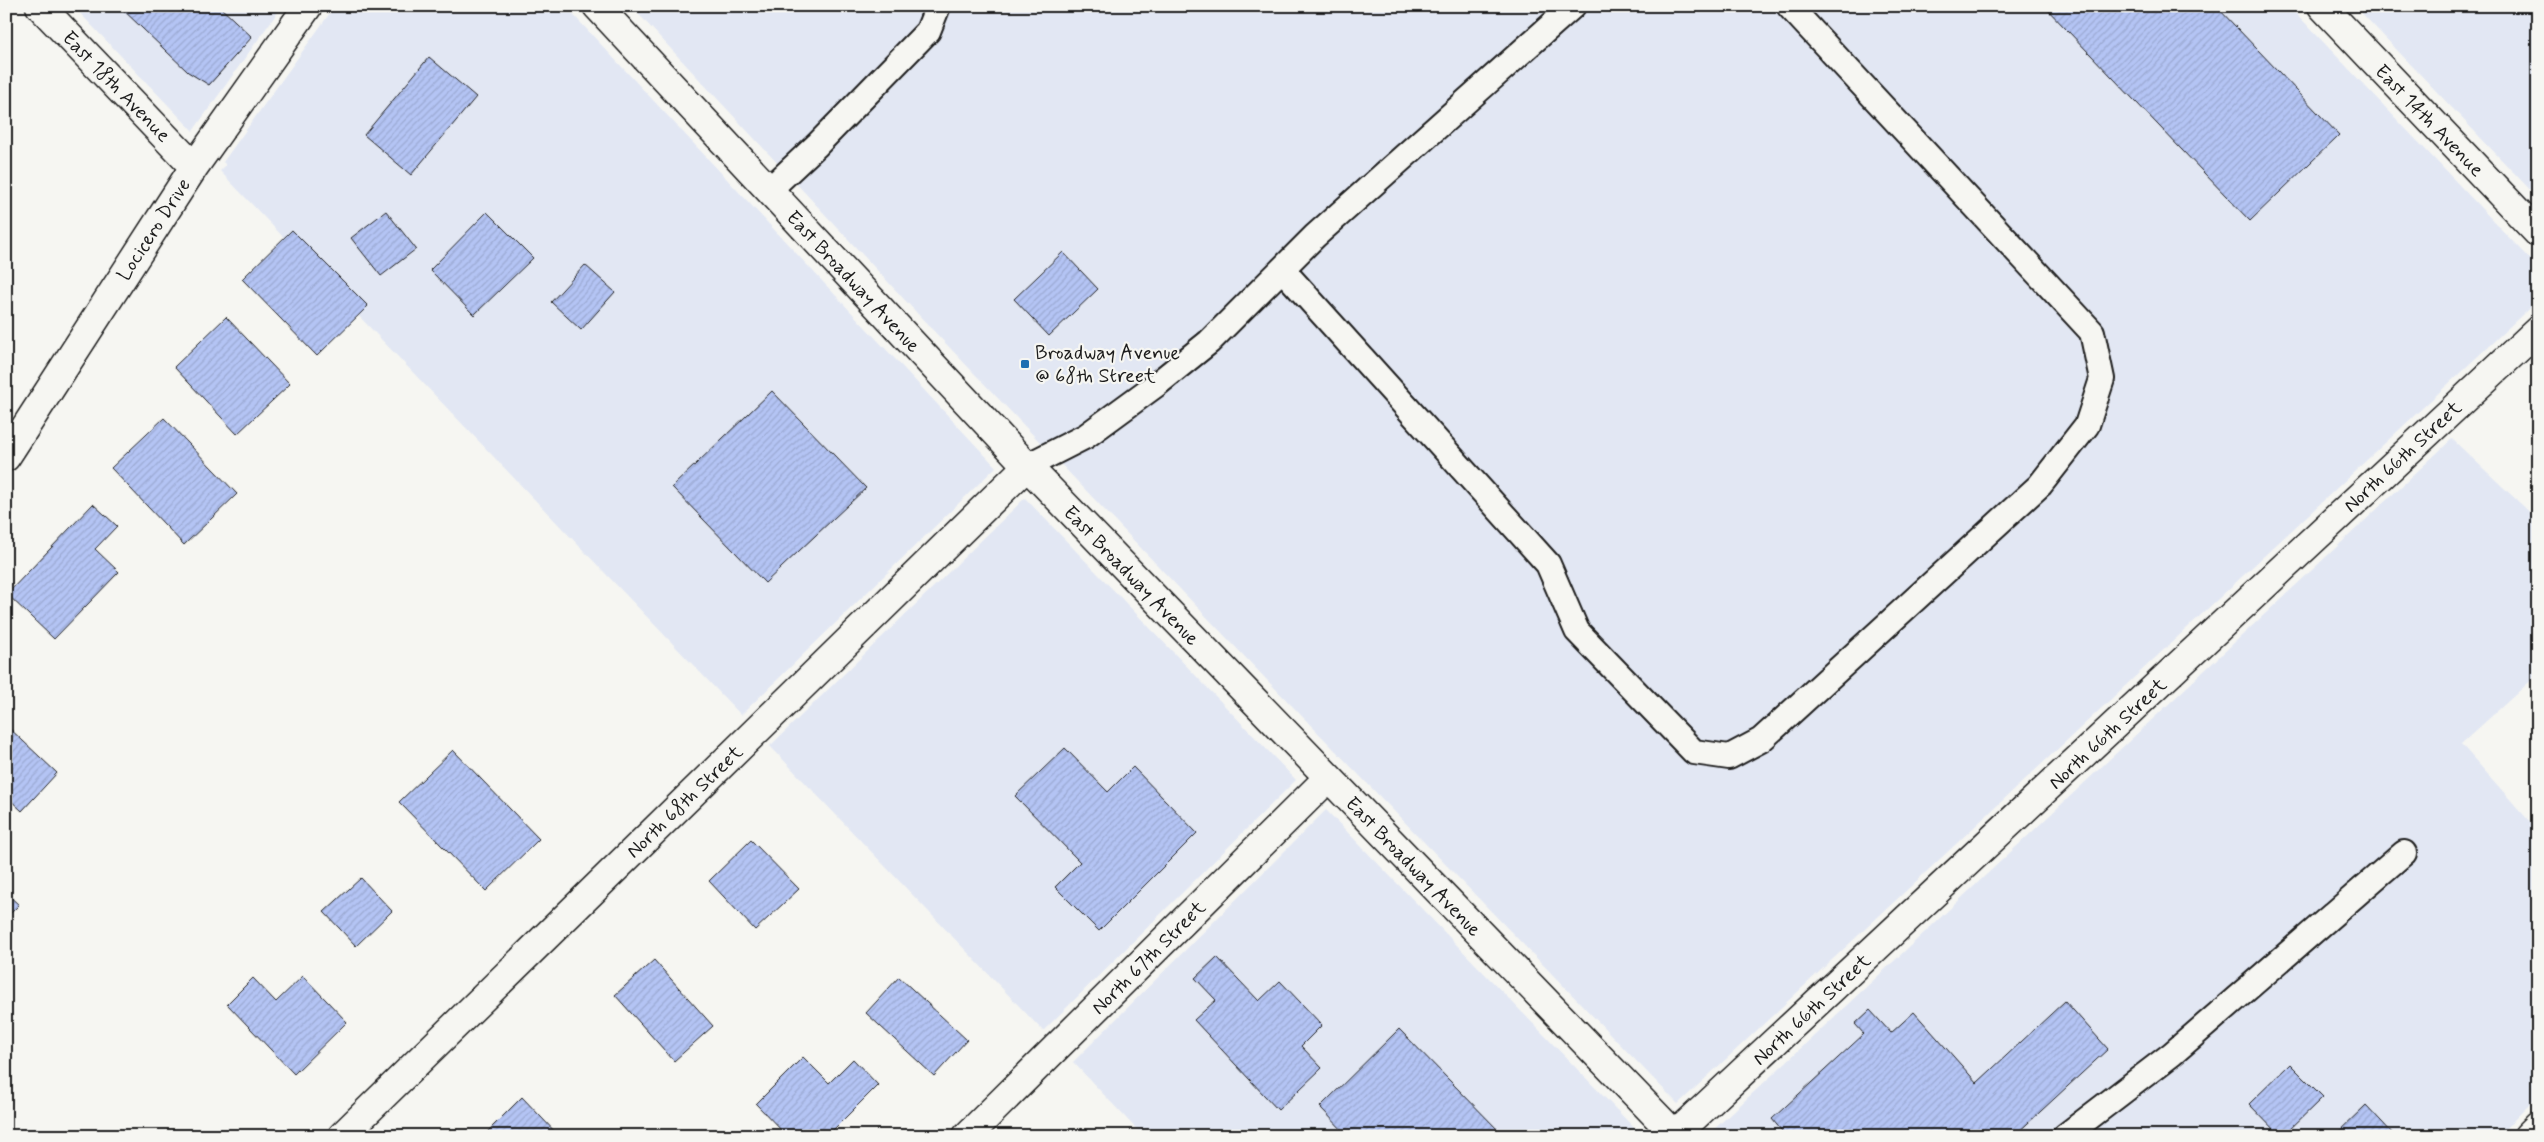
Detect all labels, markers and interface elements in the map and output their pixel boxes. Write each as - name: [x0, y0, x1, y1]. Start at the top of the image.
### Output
- street label: East 18th Avenue: [56, 25, 176, 149]
- street label: East 14th Avenue: [2368, 59, 2490, 183]
- street label: Locicero Drive: [111, 173, 198, 286]
- street label: East Broadway Avenue: [780, 205, 926, 359]
- place label: Broadway Avenue @ 68th Street: [1035, 340, 1180, 390]
- marker: Broadway Avenue @ 68th Street: [1019, 358, 1031, 370]
- street label: North 66th Street: [2338, 395, 2468, 519]
- street label: East Broadway Avenue: [1057, 500, 1205, 652]
- street label: North 66th Street: [2043, 672, 2173, 796]
- street label: North 68th Street: [621, 739, 749, 865]
- street label: East Broadway Avenue: [1339, 791, 1487, 943]
- street label: North 67th Street: [1086, 895, 1212, 1021]
- street label: North 66th Street: [1747, 948, 1877, 1072]

